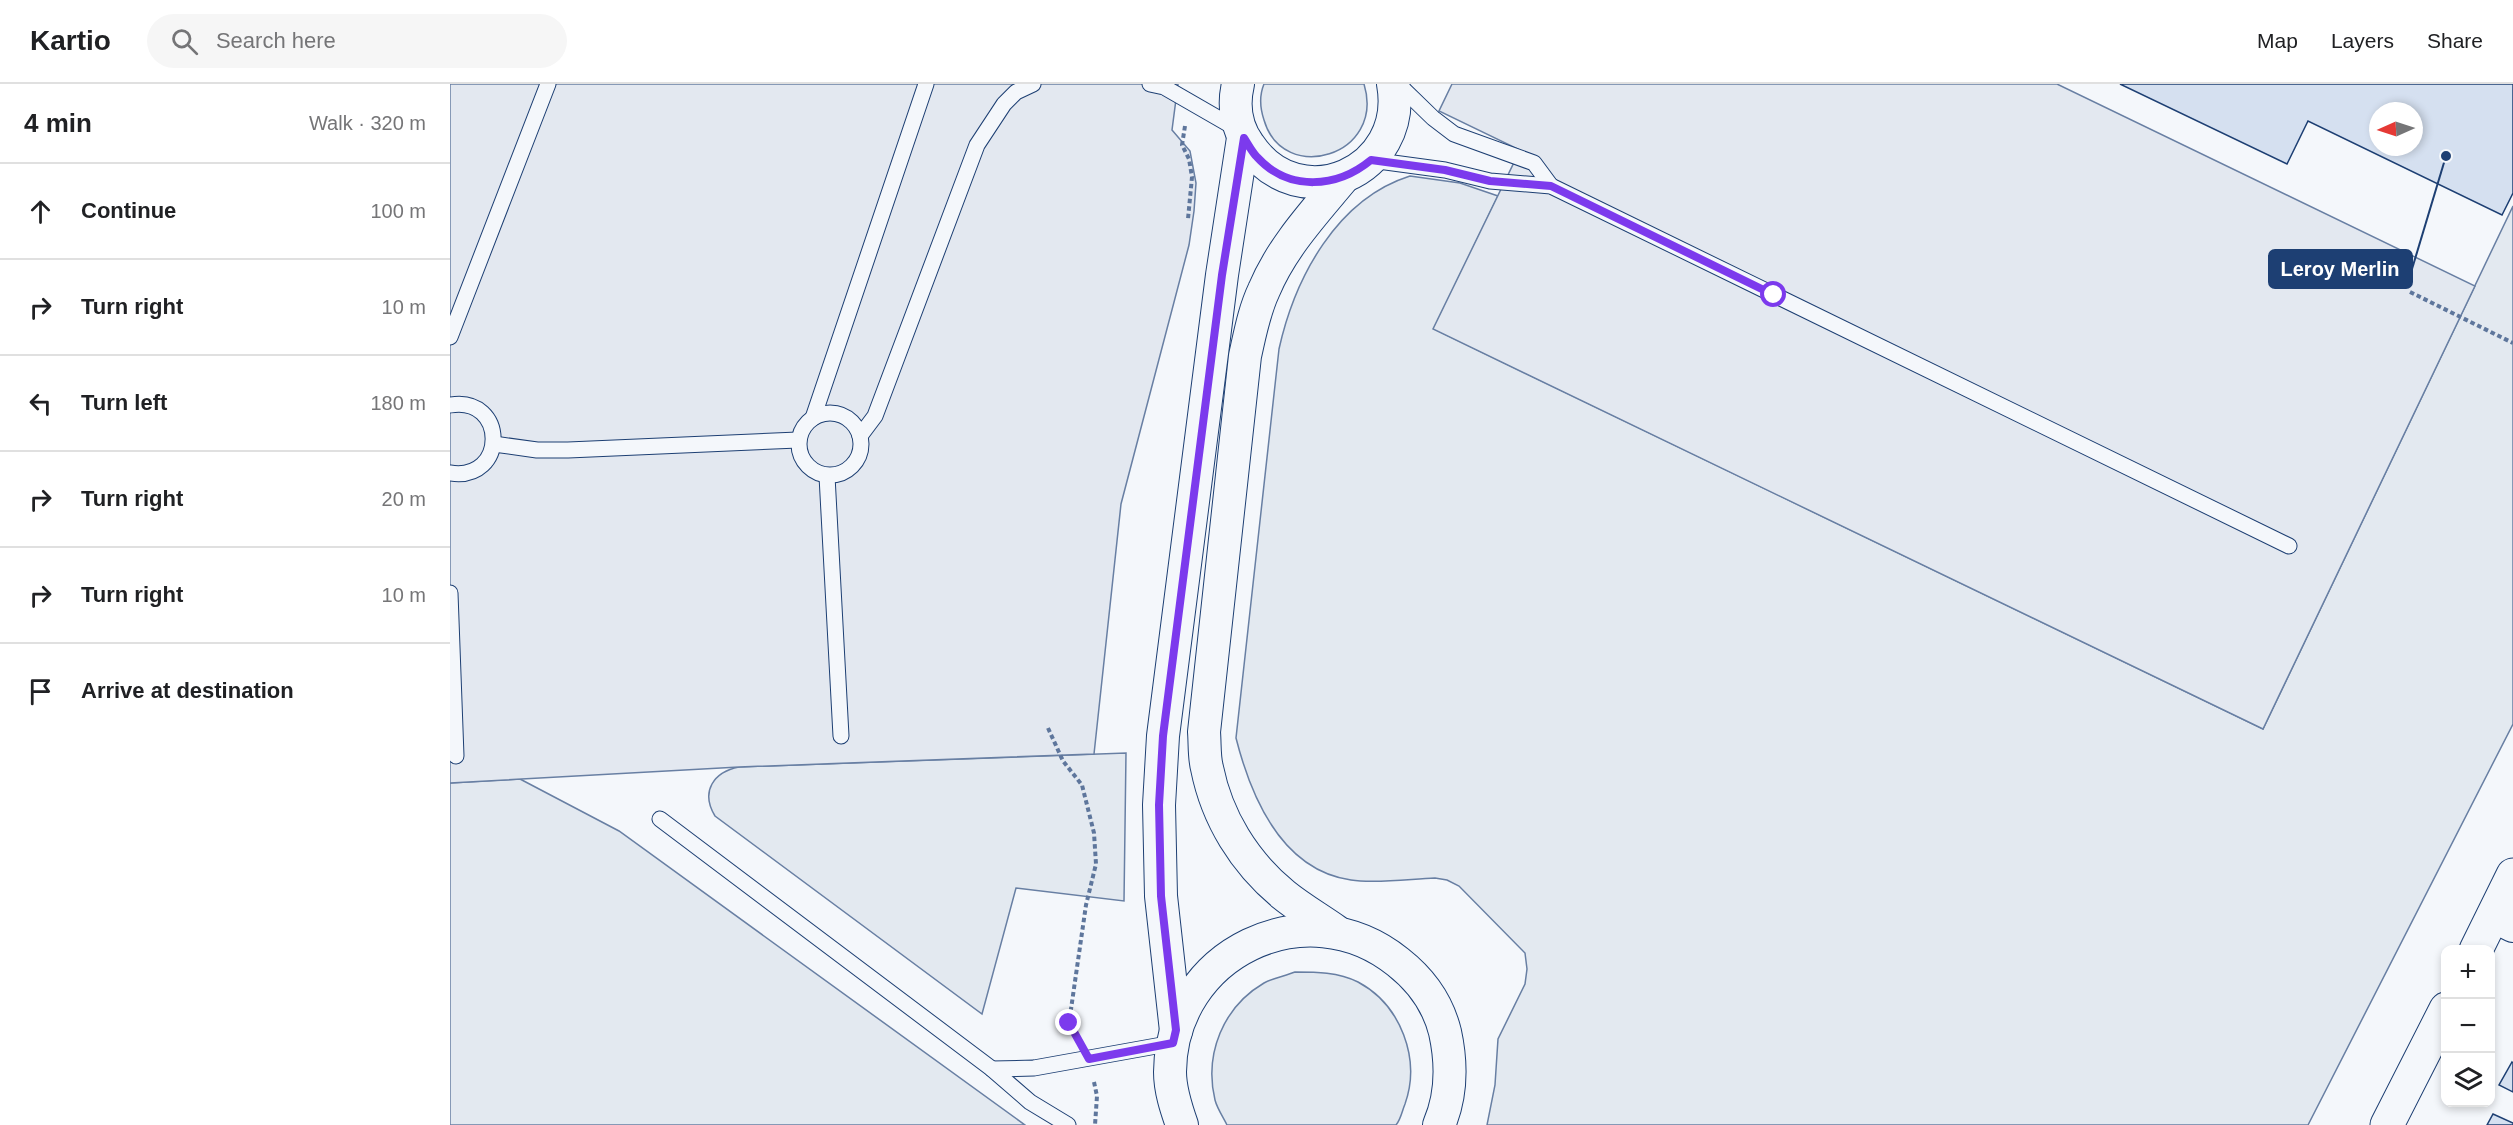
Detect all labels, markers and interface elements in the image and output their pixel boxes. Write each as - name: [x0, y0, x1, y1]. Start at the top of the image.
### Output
- search box: [147, 14, 567, 68]
- text: Kartio: [30, 25, 111, 56]
- icon: search: [168, 25, 201, 58]
- text: Search here: [216, 28, 336, 53]
- text: Map: [2257, 29, 2298, 52]
- text: Layers: [2331, 29, 2394, 52]
- text: Share: [2427, 29, 2483, 52]
- north arrow: [2369, 102, 2423, 156]
- text: 4 min: [24, 108, 92, 138]
- text: Walk · 320 m: [309, 112, 426, 134]
- icon: ahead: [24, 195, 57, 228]
- text: Continue: [81, 198, 176, 223]
- text: 100 m: [370, 200, 426, 222]
- callout: Leroy Merlin: [2269, 250, 2412, 288]
- text: Leroy Merlin: [2281, 258, 2399, 280]
- route start: [1760, 281, 1786, 307]
- icon: right: [24, 291, 57, 324]
- text: Turn right: [81, 294, 183, 319]
- text: 10 m: [382, 296, 426, 318]
- icon: left: [24, 387, 57, 420]
- text: Turn left: [81, 390, 167, 415]
- text: 180 m: [370, 392, 426, 414]
- icon: right: [24, 483, 57, 516]
- text: Turn right: [81, 486, 183, 511]
- text: 20 m: [382, 488, 426, 510]
- icon: right: [24, 579, 57, 612]
- text: Turn right: [81, 582, 183, 607]
- text: 10 m: [382, 584, 426, 606]
- icon: arrive: [24, 675, 57, 708]
- text: Arrive at destination: [81, 678, 294, 703]
- map controls: [2441, 945, 2495, 1107]
- button: +: [2441, 945, 2495, 999]
- button: −: [2441, 999, 2495, 1053]
- route end: [1055, 1009, 1081, 1035]
- button: layers: [2441, 1053, 2495, 1107]

